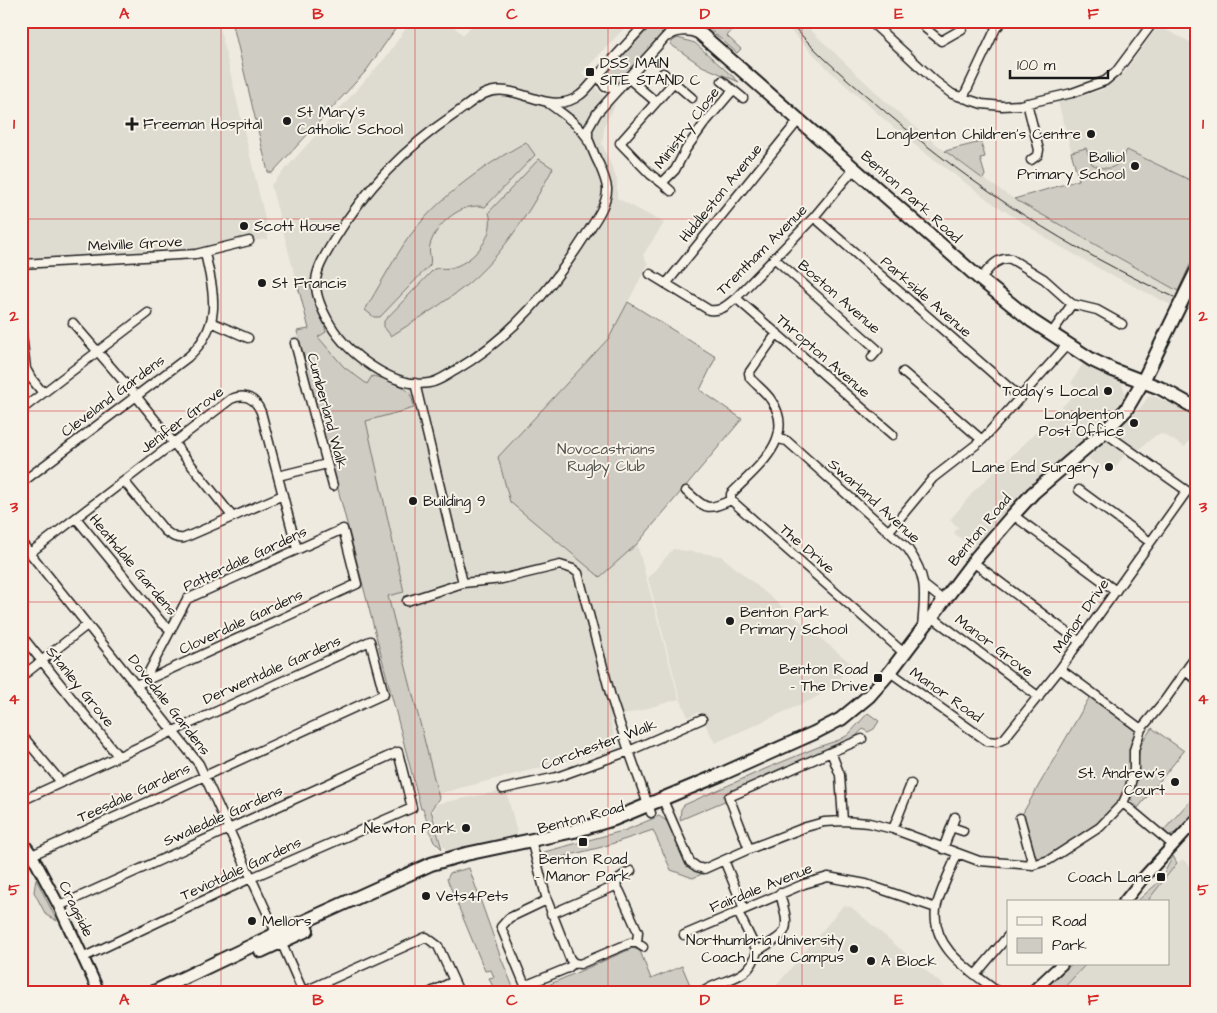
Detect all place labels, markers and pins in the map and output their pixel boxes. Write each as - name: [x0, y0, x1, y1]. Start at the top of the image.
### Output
- place label: DSS MAIN SITE STAND C: [600, 53, 701, 91]
- marker: DSS MAIN SITE STAND C: [584, 66, 596, 78]
- place label: St Mary's Catholic School: [297, 102, 403, 140]
- place label: Freeman Hospital: [143, 114, 262, 135]
- marker: St Mary's Catholic School: [281, 115, 293, 127]
- marker: Freeman Hospital: [125, 117, 139, 131]
- place label: Longbenton Children's Centre: [876, 124, 1081, 146]
- marker: Longbenton Children's Centre: [1085, 128, 1097, 140]
- place label: Balliol Primary School: [1017, 147, 1125, 186]
- marker: Balliol Primary School: [1129, 160, 1141, 172]
- place label: Scott House: [254, 216, 340, 237]
- marker: Scott House: [238, 220, 250, 232]
- place label: St Francis: [272, 273, 347, 294]
- marker: St Francis: [256, 277, 268, 289]
- place label: Today's Local: [1002, 381, 1098, 403]
- marker: Today's Local: [1102, 385, 1114, 397]
- place label: Longbenton Post Office: [1039, 404, 1124, 442]
- marker: Longbenton Post Office: [1128, 417, 1140, 429]
- place label: Lane End Surgery: [971, 457, 1099, 479]
- marker: Lane End Surgery: [1103, 461, 1115, 473]
- place label: Building 9: [423, 491, 486, 513]
- marker: Building 9: [407, 495, 419, 507]
- place label: Benton Park Primary School: [740, 602, 848, 641]
- marker: Benton Park Primary School: [724, 615, 736, 627]
- place label: Benton Road - The Drive: [779, 659, 868, 697]
- marker: Benton Road - The Drive: [872, 672, 884, 684]
- place label: St. Andrew’s Court: [1078, 763, 1165, 801]
- marker: St. Andrew’s Court: [1169, 776, 1181, 788]
- place label: Newton Park: [364, 818, 456, 839]
- marker: Newton Park: [460, 822, 472, 834]
- marker: Benton Road - Manor Park: [577, 836, 589, 848]
- place label: Benton Road - Manor Park: [535, 849, 631, 887]
- place label: Coach Lane: [1068, 867, 1151, 888]
- marker: Coach Lane: [1155, 871, 1167, 883]
- place label: Vets4Pets: [436, 886, 509, 907]
- marker: Vets4Pets: [420, 890, 432, 902]
- place label: Mellors: [262, 911, 312, 932]
- marker: Mellors: [246, 915, 258, 927]
- place label: Northumbria University Coach Lane Campus: [686, 930, 844, 968]
- marker: Northumbria University Coach Lane Campus: [848, 943, 860, 955]
- place label: A Block: [881, 951, 937, 972]
- marker: A Block: [865, 955, 877, 967]

